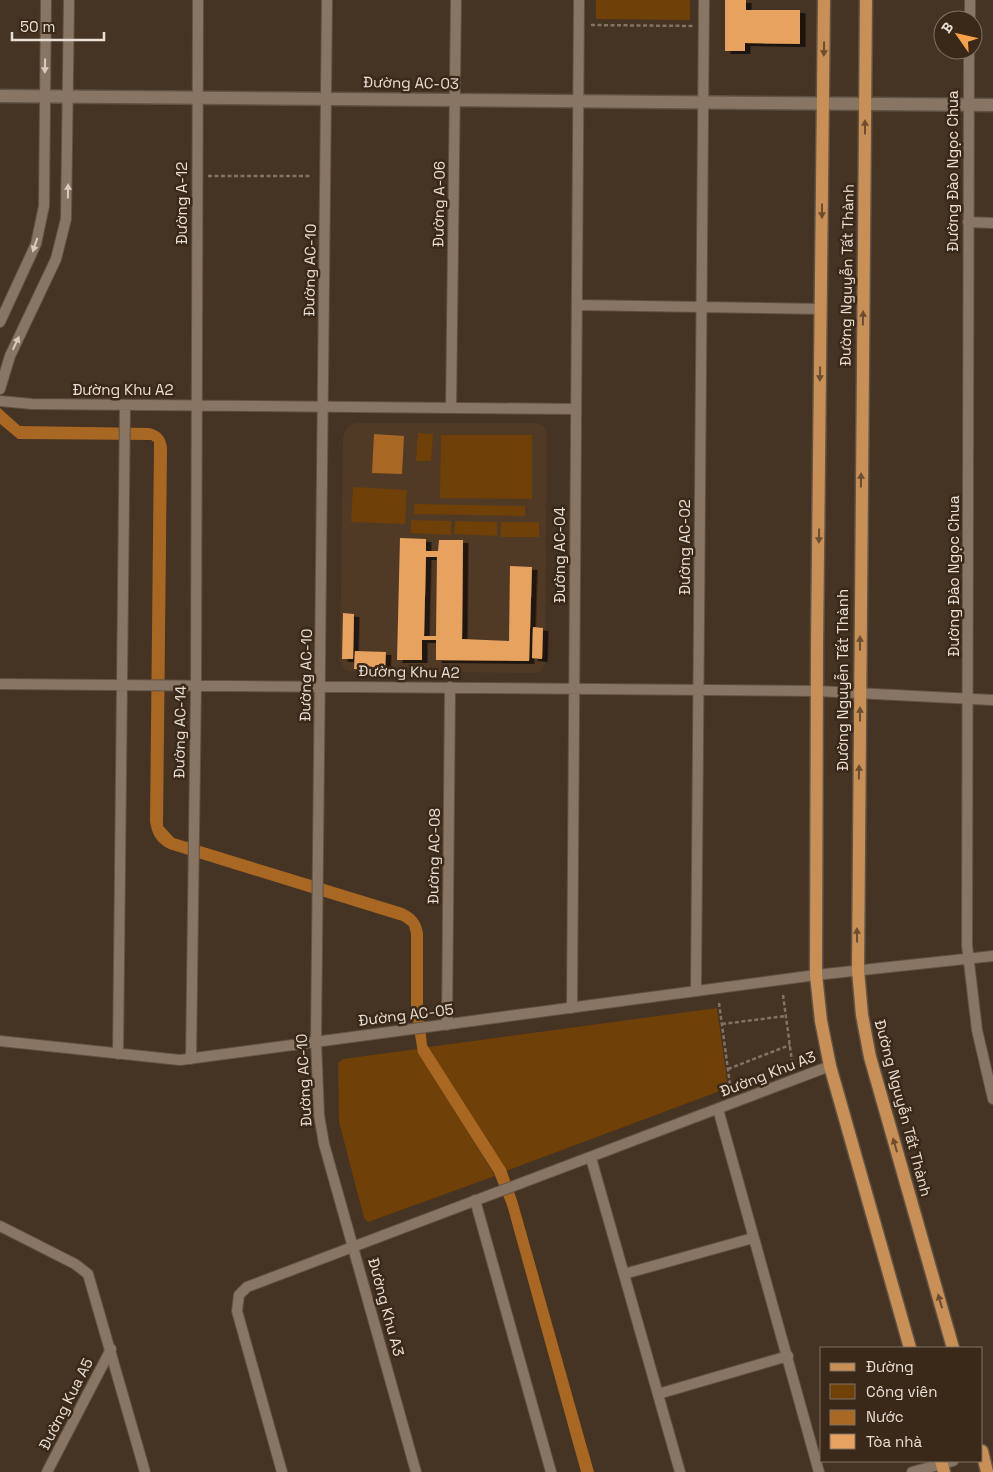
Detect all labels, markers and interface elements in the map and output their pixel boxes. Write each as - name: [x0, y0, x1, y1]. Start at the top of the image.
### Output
- scale bar: [12, 10, 105, 42]
- north arrow: [933, 10, 983, 60]
- text: 50 m: [20, 17, 55, 36]
- text: B: [937, 19, 957, 37]
- one-way arrow: [819, 41, 827, 57]
- one-way arrow: [41, 58, 49, 74]
- street label: Đường AC-03: [363, 72, 459, 93]
- street label: Đường Đào Ngọc Chua: [943, 90, 962, 252]
- one-way arrow: [861, 119, 869, 135]
- street label: Đường A-06: [428, 161, 449, 247]
- street label: Đường A-12: [172, 162, 191, 244]
- one-way arrow: [64, 183, 72, 199]
- street label: Đường Nguyễn Tất Thành: [835, 184, 858, 366]
- one-way arrow: [818, 203, 826, 219]
- street label: Đường AC-10: [299, 223, 320, 317]
- one-way arrow: [31, 238, 39, 253]
- one-way arrow: [859, 310, 867, 326]
- one-way arrow: [12, 336, 20, 350]
- one-way arrow: [816, 366, 824, 382]
- street label: Đường Khu A2: [72, 380, 174, 399]
- one-way arrow: [857, 472, 865, 488]
- street label: Đường Đào Ngọc Chua: [944, 495, 963, 657]
- street label: Đường AC-02: [675, 499, 694, 595]
- street label: Đường AC-04: [550, 507, 569, 603]
- one-way arrow: [814, 528, 822, 544]
- street label: Đường Nguyễn Tất Thành: [833, 589, 852, 771]
- street label: Đường AC-10: [295, 628, 316, 722]
- one-way arrow: [856, 635, 864, 651]
- street label: Đường Khu A2: [358, 661, 460, 682]
- street label: Đường AC-14: [169, 685, 190, 779]
- one-way arrow: [856, 705, 864, 721]
- one-way arrow: [856, 764, 864, 780]
- street label: Đường AC-08: [423, 808, 444, 904]
- one-way arrow: [853, 926, 861, 942]
- street label: Đường AC-05: [357, 999, 455, 1030]
- street label: Đường Nguyễn Tất Thành: [871, 1017, 936, 1198]
- street label: Đường AC-10: [292, 1033, 315, 1127]
- street label: Đường Khu A3: [717, 1047, 818, 1101]
- one-way arrow: [891, 1138, 899, 1153]
- street label: Đường Khu A3: [364, 1256, 409, 1358]
- one-way arrow: [935, 1294, 943, 1309]
- legend: [820, 1347, 983, 1462]
- street label: Đường Kua A5: [34, 1355, 97, 1453]
- text: Đường: [866, 1357, 914, 1376]
- text: Công viên: [866, 1382, 937, 1401]
- text: Nước: [866, 1407, 904, 1426]
- text: Tòa nhà: [866, 1432, 922, 1451]

